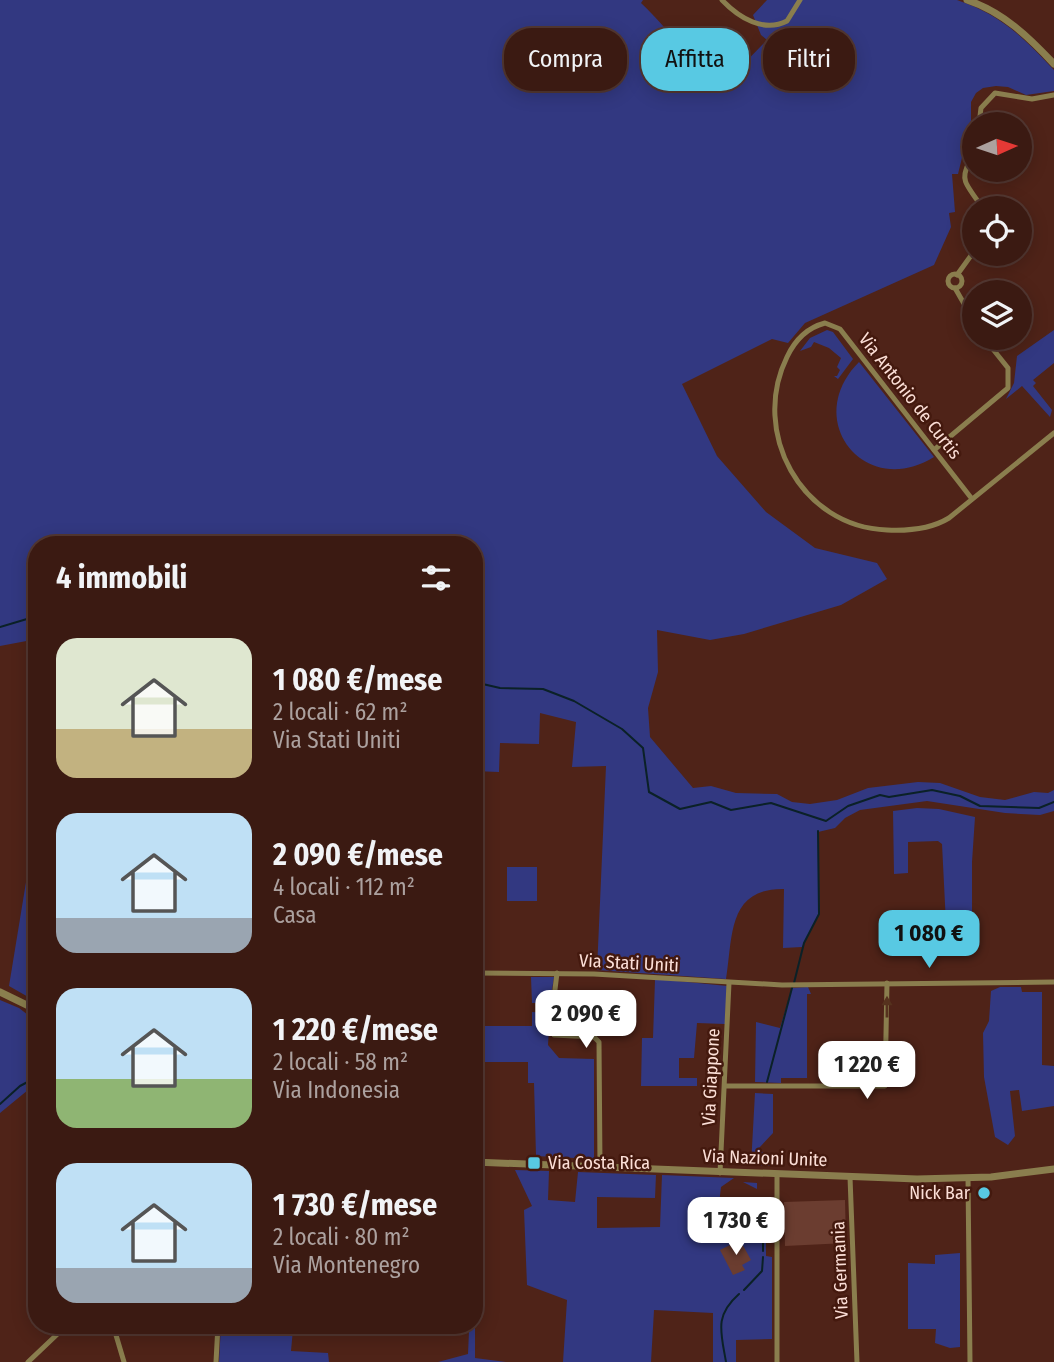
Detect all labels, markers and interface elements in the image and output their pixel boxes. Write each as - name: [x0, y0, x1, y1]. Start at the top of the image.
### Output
- chip: Compra: [504, 28, 627, 91]
- chip: Affitta: [641, 28, 749, 91]
- chip: Filtri: [763, 28, 855, 91]
- north arrow: [962, 112, 1032, 182]
- map controls: [962, 112, 1032, 350]
- button: locate: [962, 196, 1032, 266]
- button: layers: [962, 280, 1032, 350]
- street label: Via Antonio de Curtis: [854, 329, 966, 464]
- icon: filters: [417, 559, 455, 597]
- text: 4 immobili: [56, 560, 187, 596]
- text: 1 080 €/mese: [273, 662, 442, 698]
- icon: home: [112, 666, 196, 750]
- text: 2 locali · 62 m²: [273, 698, 407, 726]
- text: Via Stati Uniti: [273, 726, 401, 754]
- text: 2 090 €/mese: [273, 837, 443, 873]
- icon: home: [112, 841, 196, 925]
- text: 4 locali · 112 m²: [273, 873, 415, 901]
- text: Casa: [273, 901, 317, 929]
- pin: 1 080 €: [864, 911, 994, 970]
- text: 1 080 €: [895, 919, 963, 947]
- street label: Via Stati Uniti: [579, 949, 679, 977]
- pin: 2 090 €: [521, 990, 651, 1050]
- one-way arrow: [881, 996, 893, 1018]
- text: 2 090 €: [551, 999, 621, 1027]
- text: 1 220 €/mese: [273, 1012, 438, 1048]
- icon: home: [112, 1016, 196, 1100]
- street label: Via Giappone: [697, 1028, 725, 1126]
- pin: 1 220 €: [802, 1042, 932, 1101]
- text: 2 locali · 58 m²: [273, 1048, 408, 1076]
- text: 1 220 €: [834, 1050, 900, 1078]
- text: Via Indonesia: [273, 1076, 400, 1104]
- street label: Via Nazioni Unite: [702, 1145, 828, 1171]
- place label: Via Costa Rica: [548, 1152, 650, 1174]
- marker: Via Costa Rica: [526, 1155, 542, 1171]
- place label: Nick Bar: [909, 1182, 971, 1204]
- marker: Nick Bar: [976, 1185, 992, 1201]
- text: 1 730 €/mese: [273, 1187, 437, 1223]
- icon: home: [112, 1191, 196, 1275]
- pin: 1 730 €: [671, 1198, 801, 1257]
- text: 1 730 €: [704, 1206, 768, 1234]
- street label: Via Germania: [827, 1221, 853, 1319]
- text: 2 locali · 80 m²: [273, 1223, 410, 1251]
- text: Via Montenegro: [273, 1251, 420, 1279]

